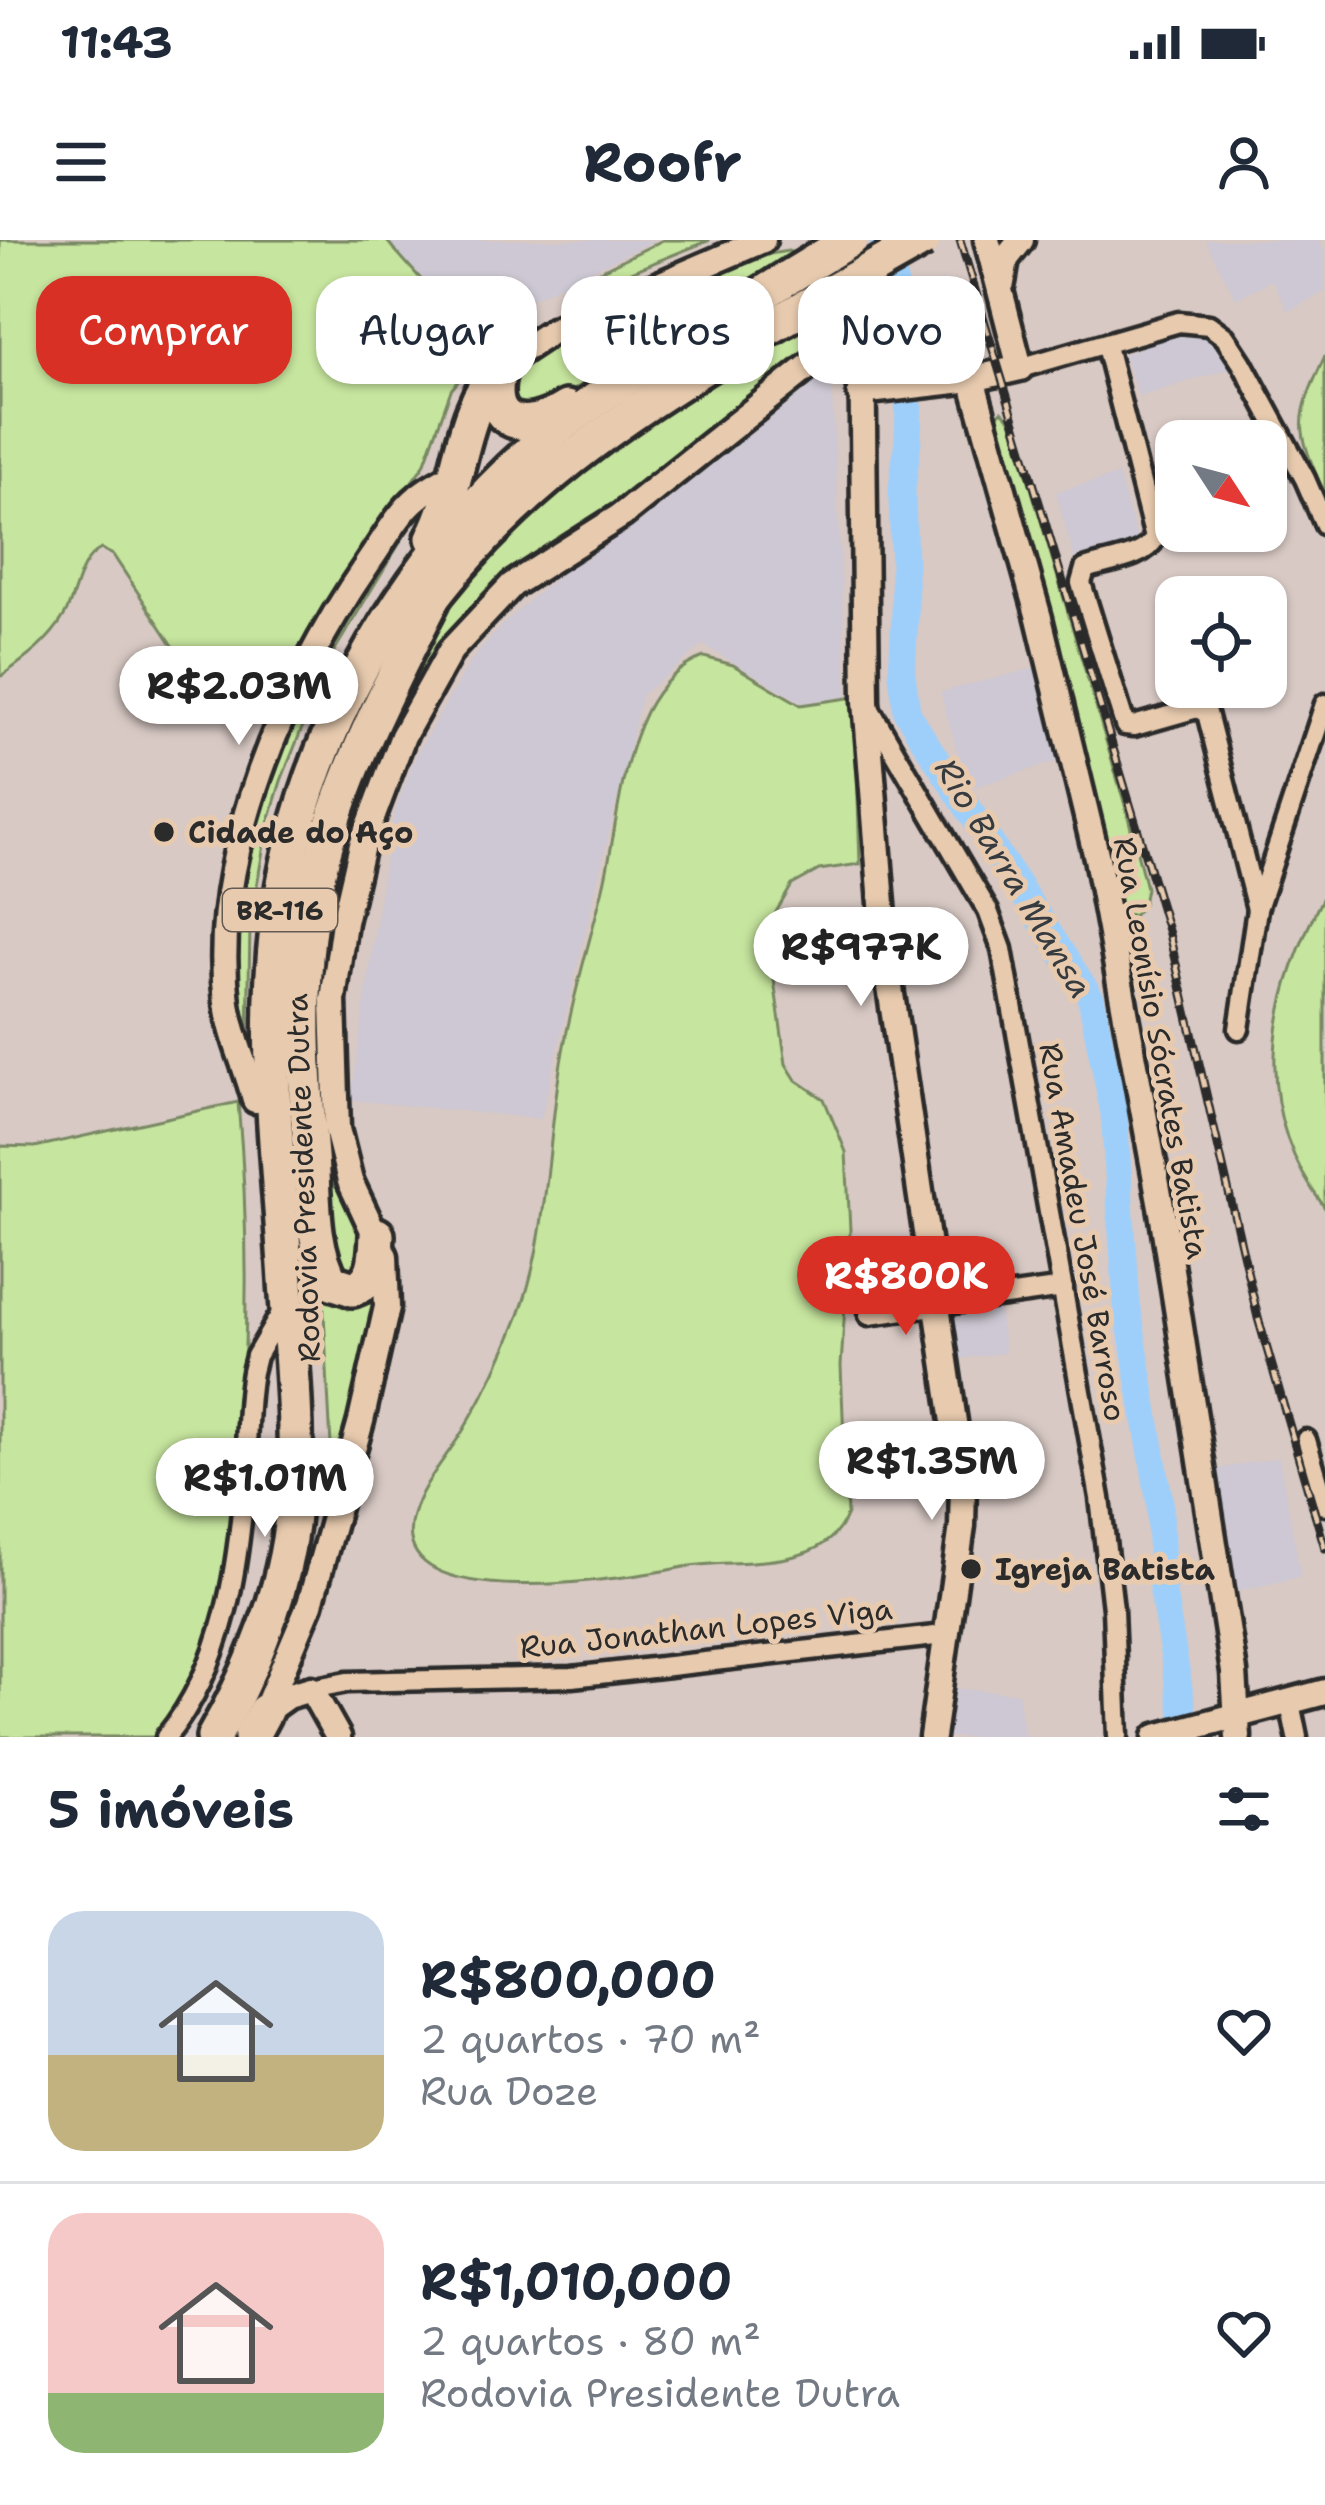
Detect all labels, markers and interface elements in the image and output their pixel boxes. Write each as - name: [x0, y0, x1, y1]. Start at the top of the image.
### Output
- text: 11:43: [60, 12, 173, 72]
- text: Roofr: [583, 126, 742, 198]
- icon: menu: [48, 129, 114, 195]
- icon: person: [1211, 129, 1277, 195]
- chip: Comprar: [36, 276, 292, 384]
- chip: Alugar: [316, 276, 537, 384]
- chip: Filtros: [561, 276, 774, 384]
- chip: Novo: [798, 276, 985, 384]
- north arrow: [1155, 420, 1287, 552]
- map controls: [1155, 420, 1287, 708]
- button: locate: [1155, 576, 1287, 708]
- pin: R$2.03M: [128, 646, 350, 748]
- text: R$2.03M: [146, 659, 332, 711]
- water label: Rio Barra Mansa: [925, 750, 1103, 1006]
- place label: Cidade do Aço: [188, 812, 414, 853]
- marker: Cidade do Aço: [151, 819, 177, 845]
- street label: Rua Leonísio Sócrates Batista: [1104, 834, 1218, 1262]
- road number: BR-116: [223, 889, 337, 931]
- pin: R$977K: [763, 907, 959, 1009]
- text: R$977K: [781, 920, 941, 972]
- street label: Rodovia Presidente Dutra: [276, 992, 330, 1363]
- street label: Rua Amadeu José Barroso: [1030, 1040, 1136, 1424]
- pin: R$800K: [808, 1236, 1004, 1338]
- text: R$800K: [824, 1249, 988, 1301]
- pin: R$1.35M: [821, 1421, 1043, 1523]
- text: R$1.35M: [846, 1434, 1018, 1486]
- pin: R$1.01M: [154, 1438, 376, 1540]
- text: R$1.01M: [183, 1451, 347, 1503]
- place label: Igreja Batista: [995, 1549, 1215, 1590]
- marker: Igreja Batista: [958, 1556, 984, 1582]
- street label: Rua Jonathan Lopes Viga: [518, 1588, 895, 1668]
- text: 5 imóveis: [48, 1775, 294, 1843]
- icon: filters: [1211, 1776, 1277, 1842]
- text: R$800,000: [420, 1945, 716, 2013]
- icon: home: [144, 1959, 288, 2103]
- icon: heart: [1211, 1998, 1277, 2064]
- text: 2 quartos · 70 m²: [420, 2013, 761, 2065]
- text: Rua Doze: [420, 2065, 598, 2117]
- text: R$1,010,000: [420, 2247, 733, 2315]
- icon: home: [144, 2261, 288, 2405]
- icon: heart: [1211, 2300, 1277, 2366]
- text: 2 quartos · 80 m²: [420, 2315, 761, 2367]
- text: Rodovia Presidente Dutra: [420, 2367, 900, 2419]

